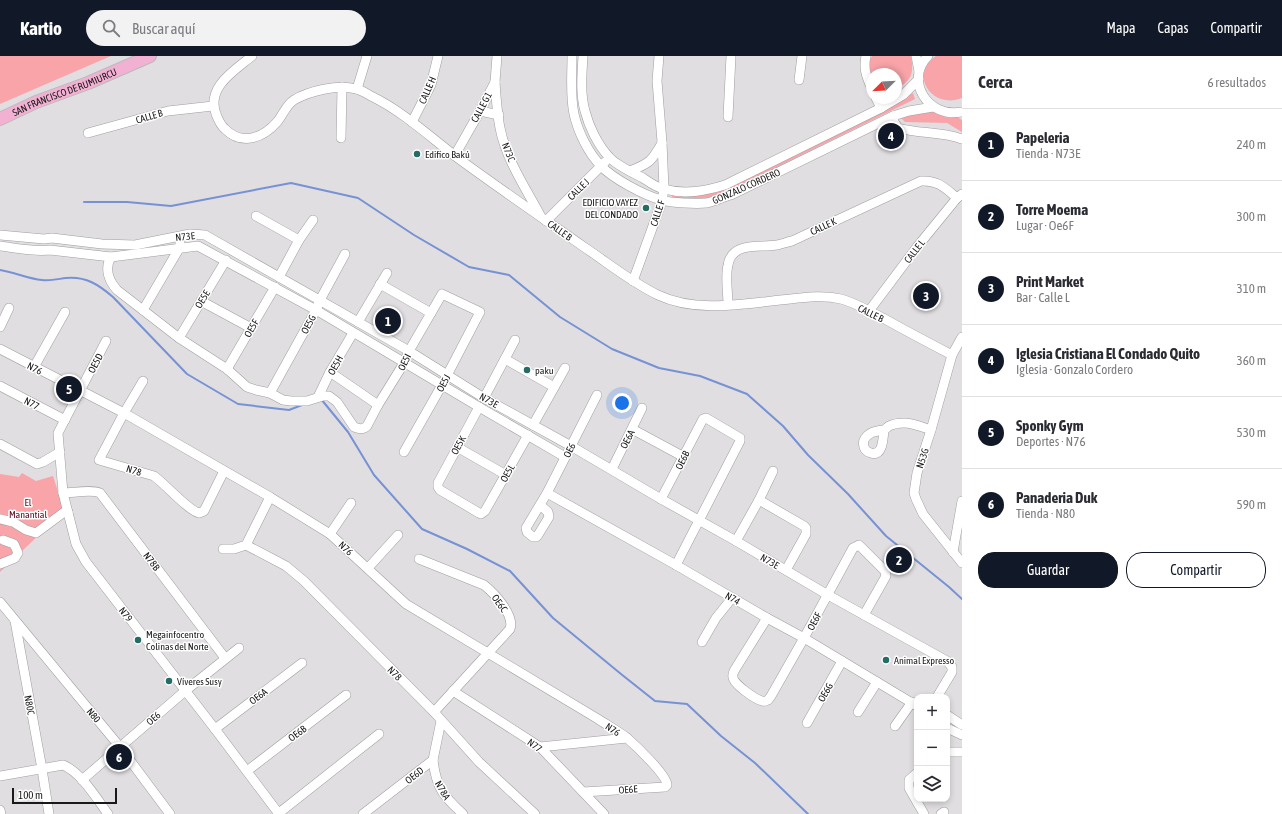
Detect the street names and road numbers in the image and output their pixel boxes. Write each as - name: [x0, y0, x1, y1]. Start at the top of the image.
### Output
- street label: SAN FRANCISCO DE RUMIURCU: [11, 66, 119, 118]
- street label: CALLE H: [417, 75, 438, 106]
- street label: CALLE G1: [469, 90, 494, 124]
- street label: CALLE B: [134, 107, 164, 126]
- street label: N73C: [500, 141, 517, 164]
- street label: GONZALO CORDERO: [711, 167, 782, 206]
- street label: CALLE J: [565, 176, 591, 202]
- street label: CALLE F: [648, 199, 667, 228]
- street label: CALLE K: [808, 216, 838, 237]
- street label: CALLE B: [545, 218, 574, 243]
- street label: N73E: [175, 230, 196, 243]
- street label: CALLE L: [902, 237, 927, 265]
- street label: OE5E: [193, 288, 212, 310]
- street label: CALLE B: [856, 302, 886, 325]
- street label: OE5G: [299, 313, 318, 336]
- street label: OE5F: [242, 317, 261, 339]
- street label: OE5D: [86, 351, 105, 375]
- street label: OE5I: [396, 352, 413, 372]
- street label: OE5H: [326, 354, 345, 377]
- street label: N76: [25, 360, 44, 377]
- street label: OE5J: [434, 373, 453, 394]
- street label: N73E: [478, 391, 501, 410]
- street label: N77: [22, 395, 41, 412]
- street label: OE6A: [618, 428, 637, 451]
- street label: OE5K: [449, 434, 468, 457]
- street label: OE6: [561, 441, 578, 459]
- street label: N53G: [914, 447, 931, 470]
- street label: OE6B: [673, 449, 692, 471]
- street label: OE5L: [498, 462, 517, 484]
- street label: N78: [125, 463, 143, 478]
- street label: N76: [336, 539, 355, 558]
- street label: N78B: [141, 550, 162, 573]
- street label: N73E: [759, 552, 782, 571]
- street label: N74: [723, 590, 742, 607]
- street label: OE6C: [490, 592, 510, 615]
- street label: N79: [117, 605, 135, 624]
- street label: OE6F: [805, 610, 824, 632]
- street label: N78: [385, 664, 404, 683]
- street label: OE6G: [816, 681, 835, 704]
- street label: OE6A: [247, 686, 270, 707]
- street label: N80C: [22, 694, 37, 716]
- street label: N80: [84, 706, 103, 725]
- street label: OE6: [144, 709, 163, 727]
- street label: N76: [603, 721, 622, 738]
- street label: OE6B: [286, 723, 309, 744]
- street label: N77: [525, 736, 544, 755]
- street label: OE6D: [403, 765, 426, 786]
- street label: N78A: [433, 779, 452, 802]
- street label: OE6E: [618, 783, 639, 796]

